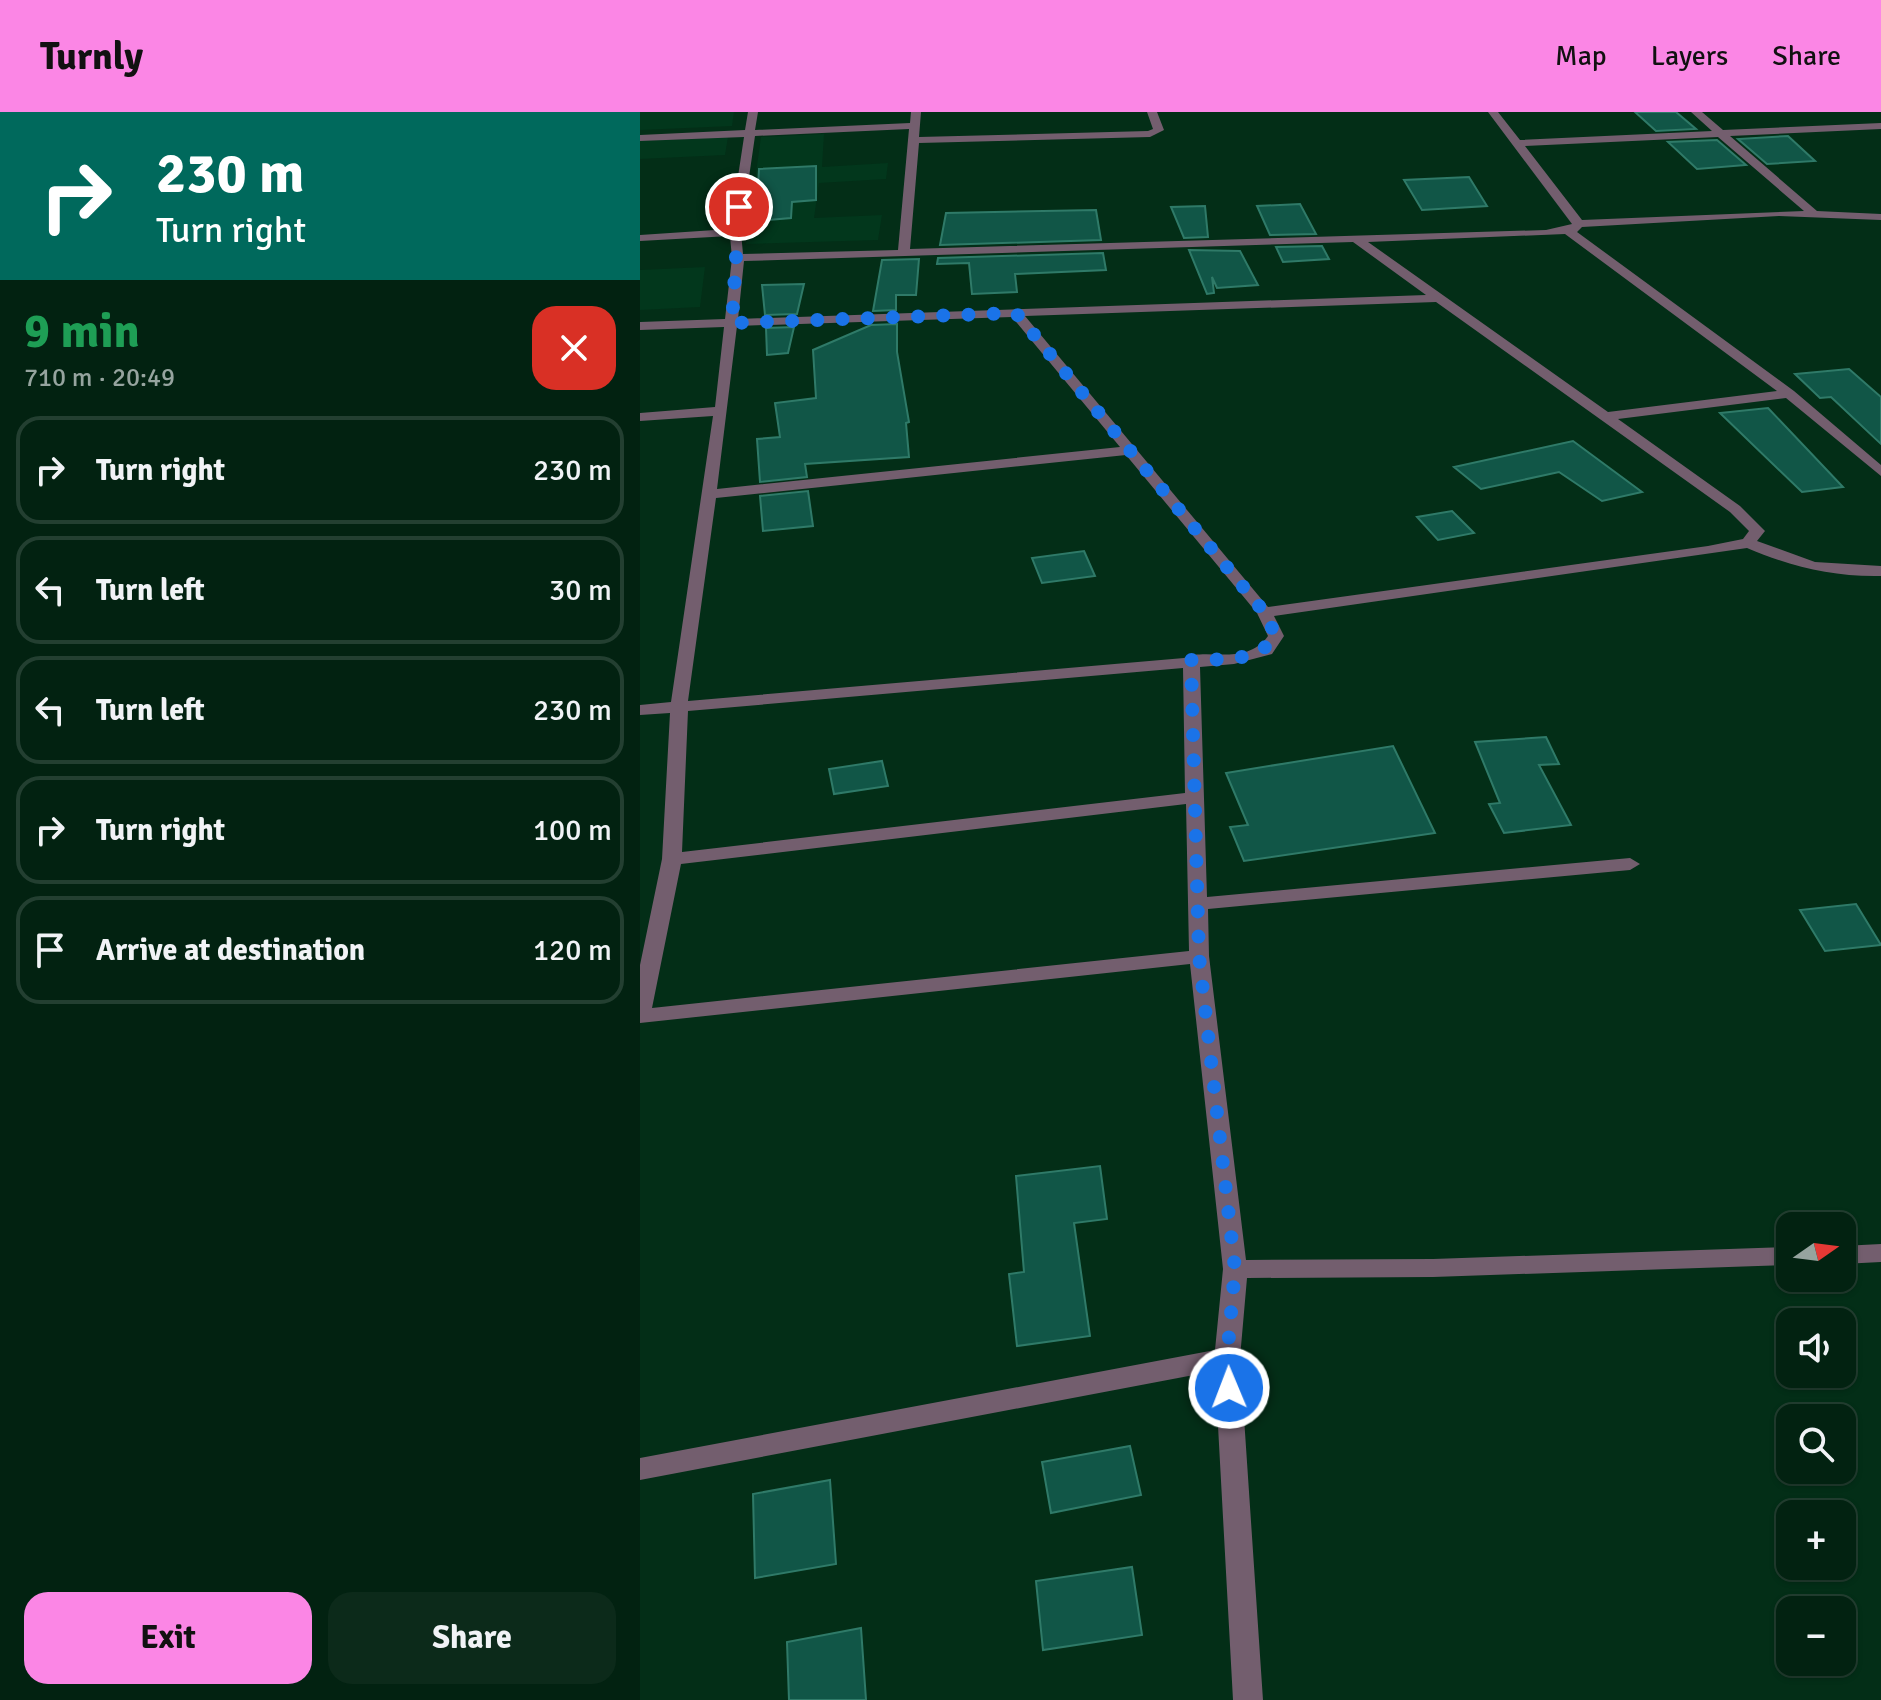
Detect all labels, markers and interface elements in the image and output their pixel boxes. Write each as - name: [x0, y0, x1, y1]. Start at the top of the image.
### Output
- text: Turnly: [40, 33, 143, 80]
- text: Map: [1555, 39, 1607, 73]
- text: Layers: [1651, 39, 1728, 73]
- text: Share: [1772, 39, 1841, 73]
- text: 230 m: [156, 139, 304, 208]
- icon: right: [24, 144, 128, 248]
- pin: [705, 173, 773, 241]
- icon: arrive: [717, 185, 761, 229]
- text: Turn right: [156, 208, 306, 253]
- text: 9 min: [24, 302, 140, 361]
- button: close: [532, 306, 616, 390]
- text: 710 m · 20:49: [24, 362, 175, 394]
- icon: right: [28, 448, 72, 492]
- text: Turn right: [96, 452, 225, 489]
- text: 230 m: [533, 452, 612, 489]
- icon: left: [28, 568, 72, 612]
- text: Turn left: [96, 572, 205, 609]
- text: 30 m: [549, 572, 612, 609]
- icon: left: [28, 688, 72, 732]
- text: Turn left: [96, 692, 205, 729]
- text: 230 m: [533, 692, 612, 729]
- icon: right: [28, 808, 72, 852]
- text: Turn right: [96, 812, 225, 849]
- text: 100 m: [533, 812, 612, 849]
- icon: arrive: [28, 928, 72, 972]
- text: Arrive at destination: [96, 932, 365, 969]
- text: 120 m: [533, 932, 612, 969]
- north arrow: [1776, 1212, 1856, 1292]
- map controls: [1776, 1212, 1856, 1676]
- button: sound: [1776, 1308, 1856, 1388]
- position arrow: [1187, 1346, 1271, 1430]
- button: search: [1776, 1404, 1856, 1484]
- button: +: [1776, 1500, 1856, 1580]
- button: Exit: [24, 1592, 312, 1684]
- button: Share: [328, 1592, 616, 1684]
- button: −: [1776, 1596, 1856, 1676]

